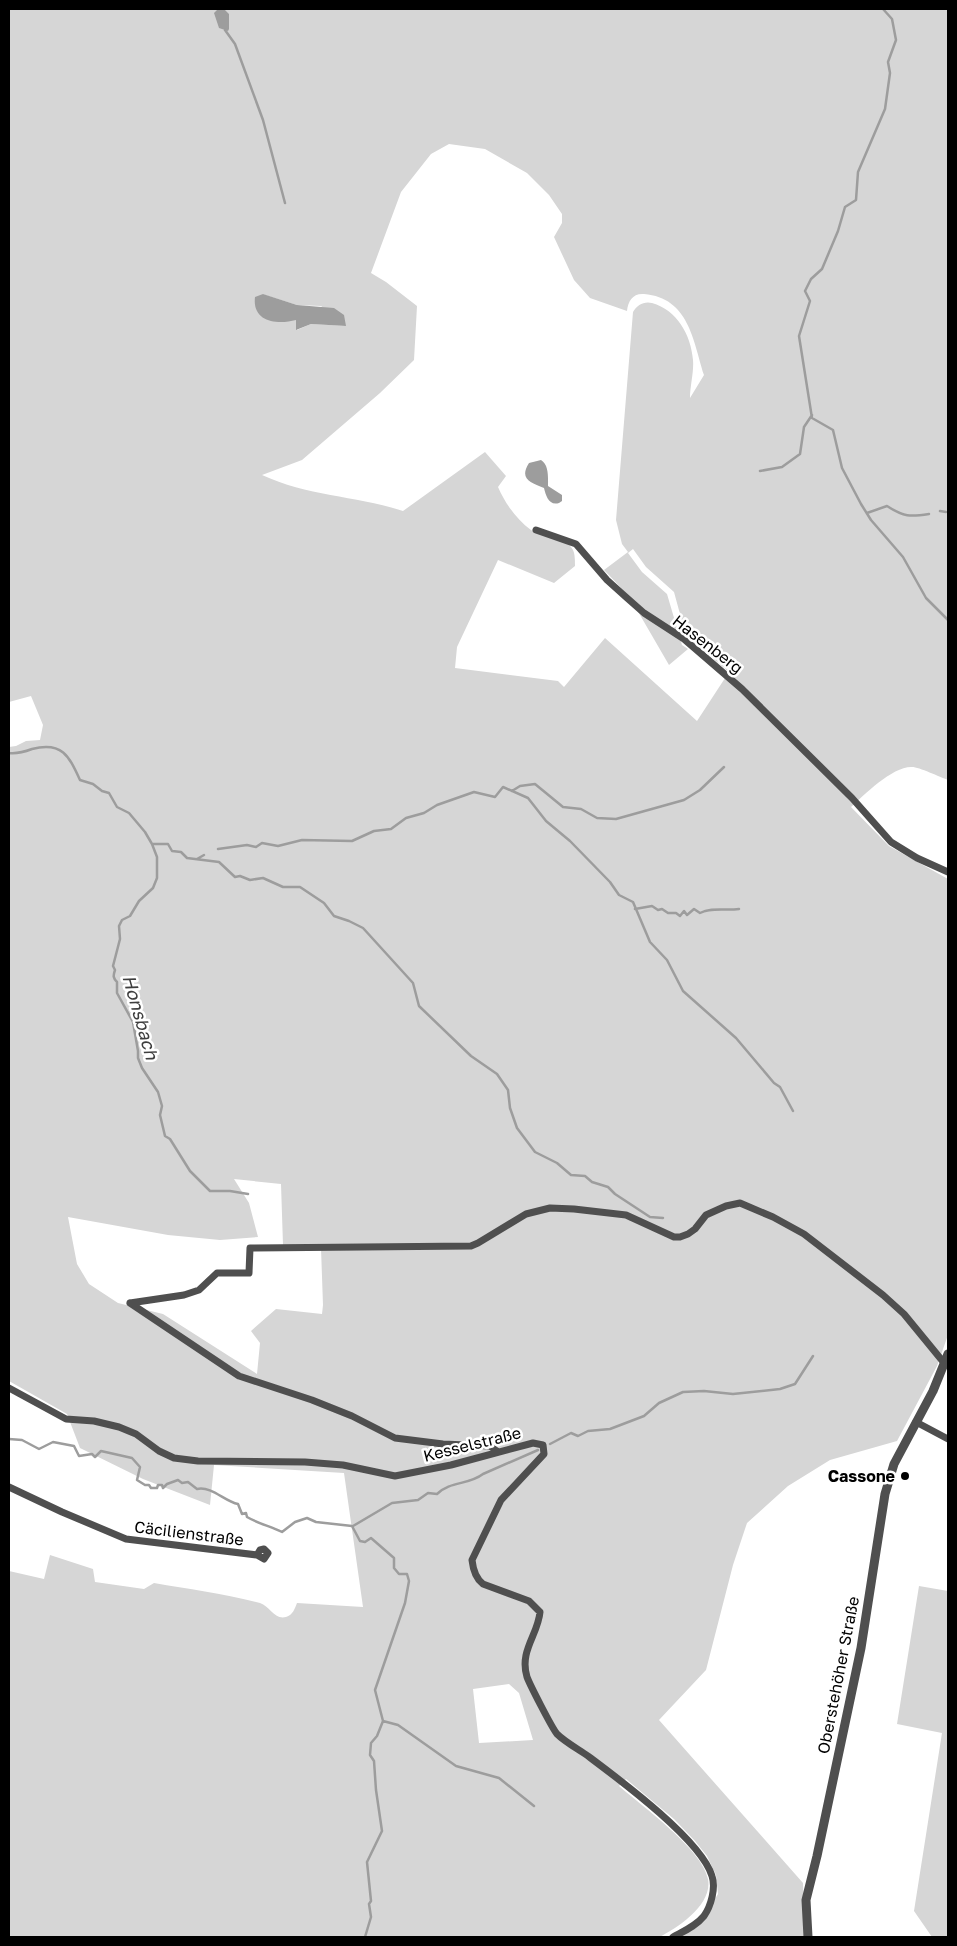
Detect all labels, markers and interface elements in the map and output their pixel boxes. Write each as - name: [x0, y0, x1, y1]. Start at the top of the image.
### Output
- street label: Hasenberg: [669, 610, 747, 678]
- water label: Honsbach: [118, 972, 164, 1063]
- street label: Kesselstraße: [421, 1422, 523, 1466]
- place label: Cassone: [828, 1466, 895, 1486]
- marker: Cassone: [899, 1470, 911, 1482]
- street label: Cäcilienstraße: [133, 1516, 245, 1550]
- street label: Oberstehöher Straße: [813, 1594, 863, 1756]

